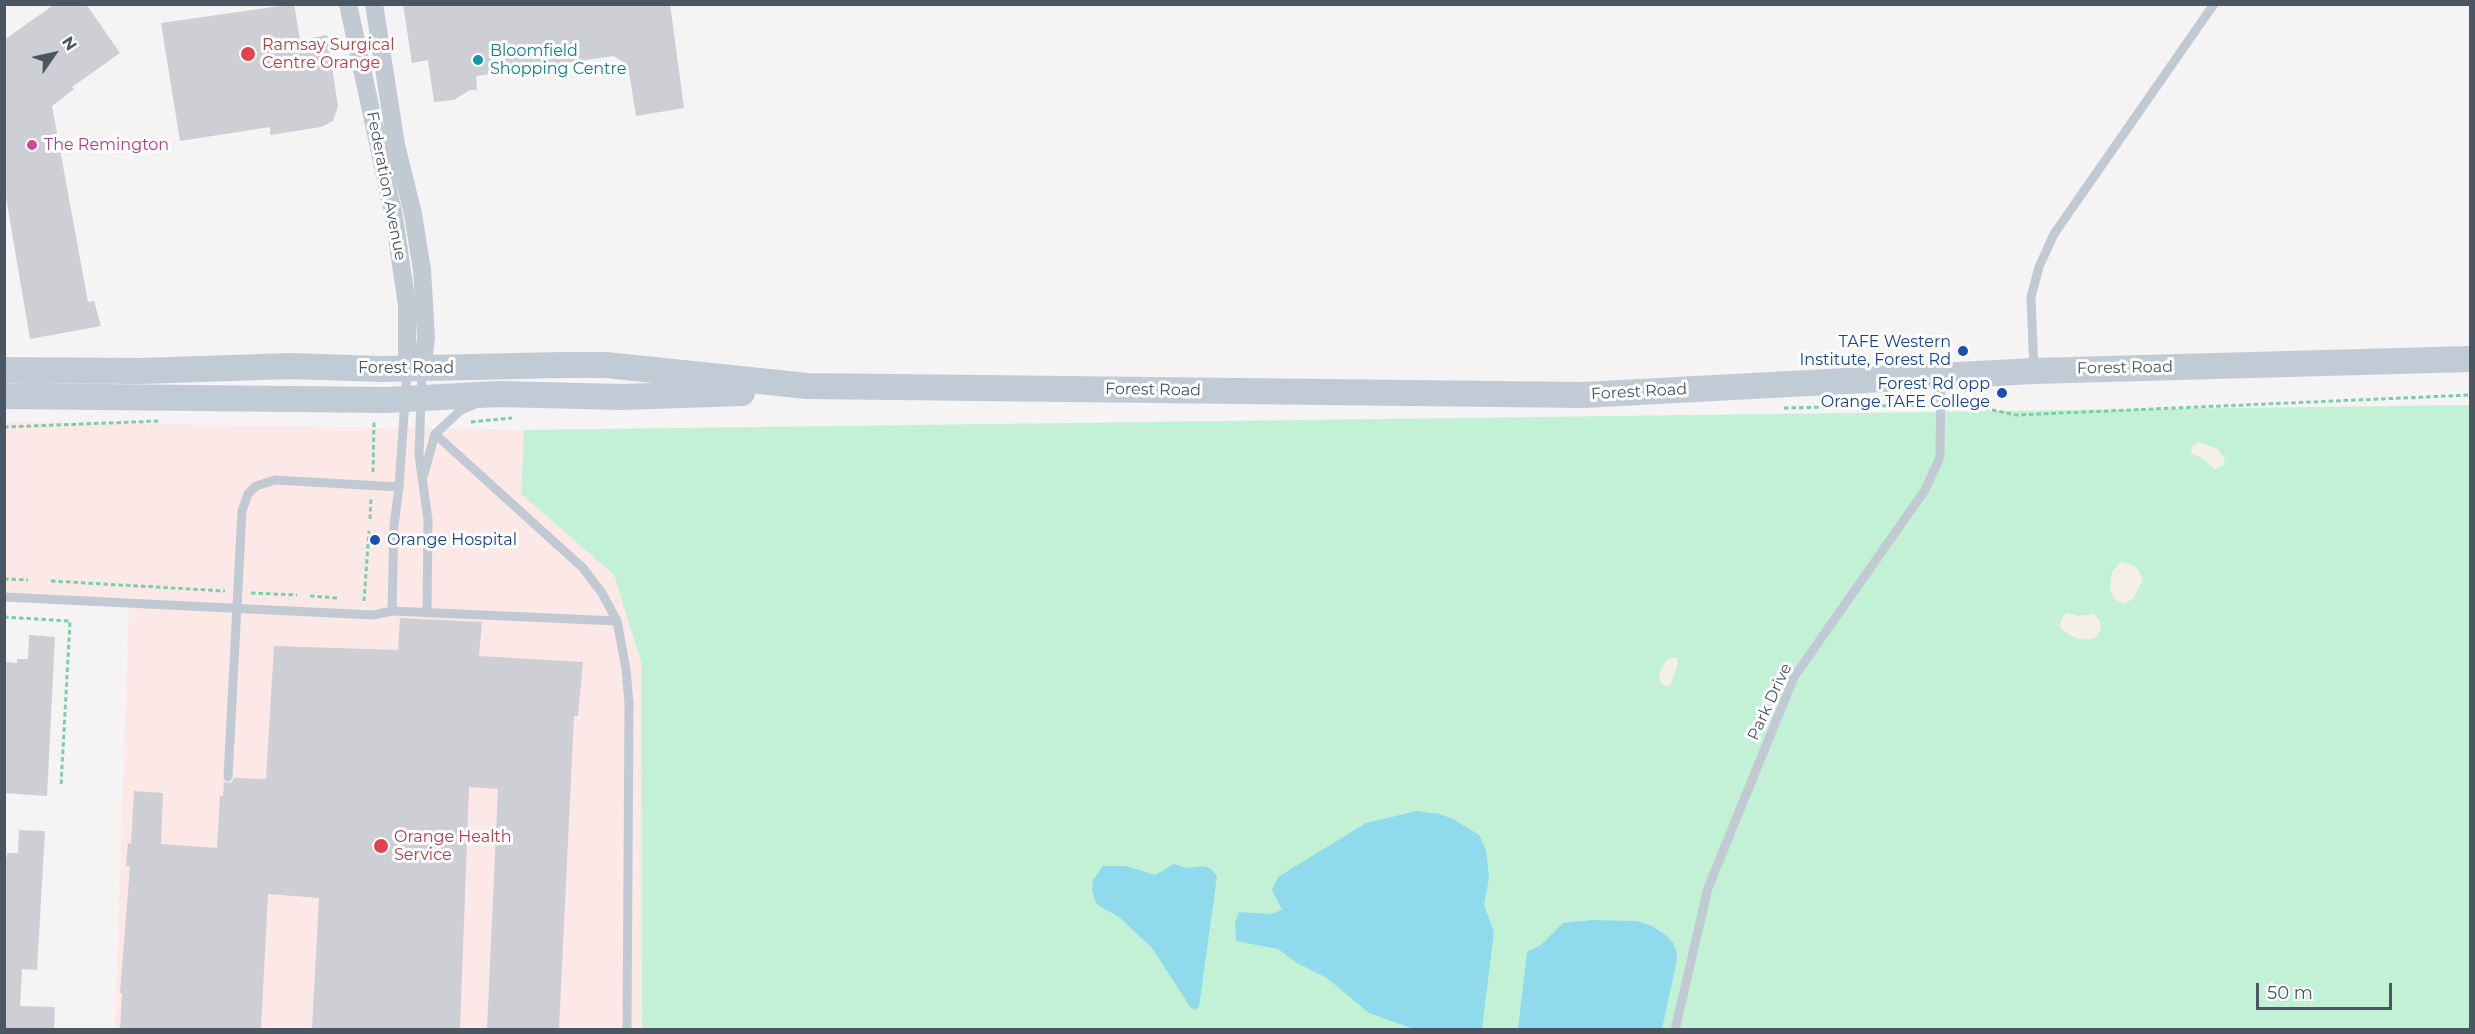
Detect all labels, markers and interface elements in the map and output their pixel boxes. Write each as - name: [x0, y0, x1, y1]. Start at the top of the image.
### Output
- north arrow: [24, 24, 84, 84]
- text: N: [58, 33, 81, 54]
- place label: Ramsay Surgical Centre Orange: [262, 35, 395, 73]
- place label: Bloomfield Shopping Centre: [490, 41, 626, 79]
- marker: Ramsay Surgical Centre Orange: [239, 45, 257, 63]
- marker: Bloomfield Shopping Centre: [471, 53, 485, 67]
- street label: Federation Avenue: [362, 110, 410, 262]
- place label: The Remington: [44, 135, 169, 155]
- marker: The Remington: [25, 138, 39, 152]
- place label: TAFE Western Institute, Forest Rd: [1800, 332, 1951, 370]
- marker: TAFE Western Institute, Forest Rd: [1956, 344, 1970, 358]
- street label: Forest Road: [358, 358, 454, 378]
- street label: Forest Road: [2077, 358, 2173, 378]
- place label: Forest Rd opp Orange TAFE College: [1821, 374, 1990, 412]
- street label: Forest Road: [1105, 380, 1201, 400]
- street label: Forest Road: [1591, 380, 1687, 404]
- marker: Forest Rd opp Orange TAFE College: [1995, 386, 2009, 400]
- place label: Orange Hospital: [387, 530, 517, 550]
- marker: Orange Hospital: [368, 533, 382, 547]
- street label: Park Drive: [1744, 660, 1796, 744]
- place label: Orange Health Service: [394, 827, 512, 865]
- marker: Orange Health Service: [372, 837, 390, 855]
- scale bar: [2259, 971, 2396, 1009]
- text: 50 m: [2267, 982, 2313, 1004]

